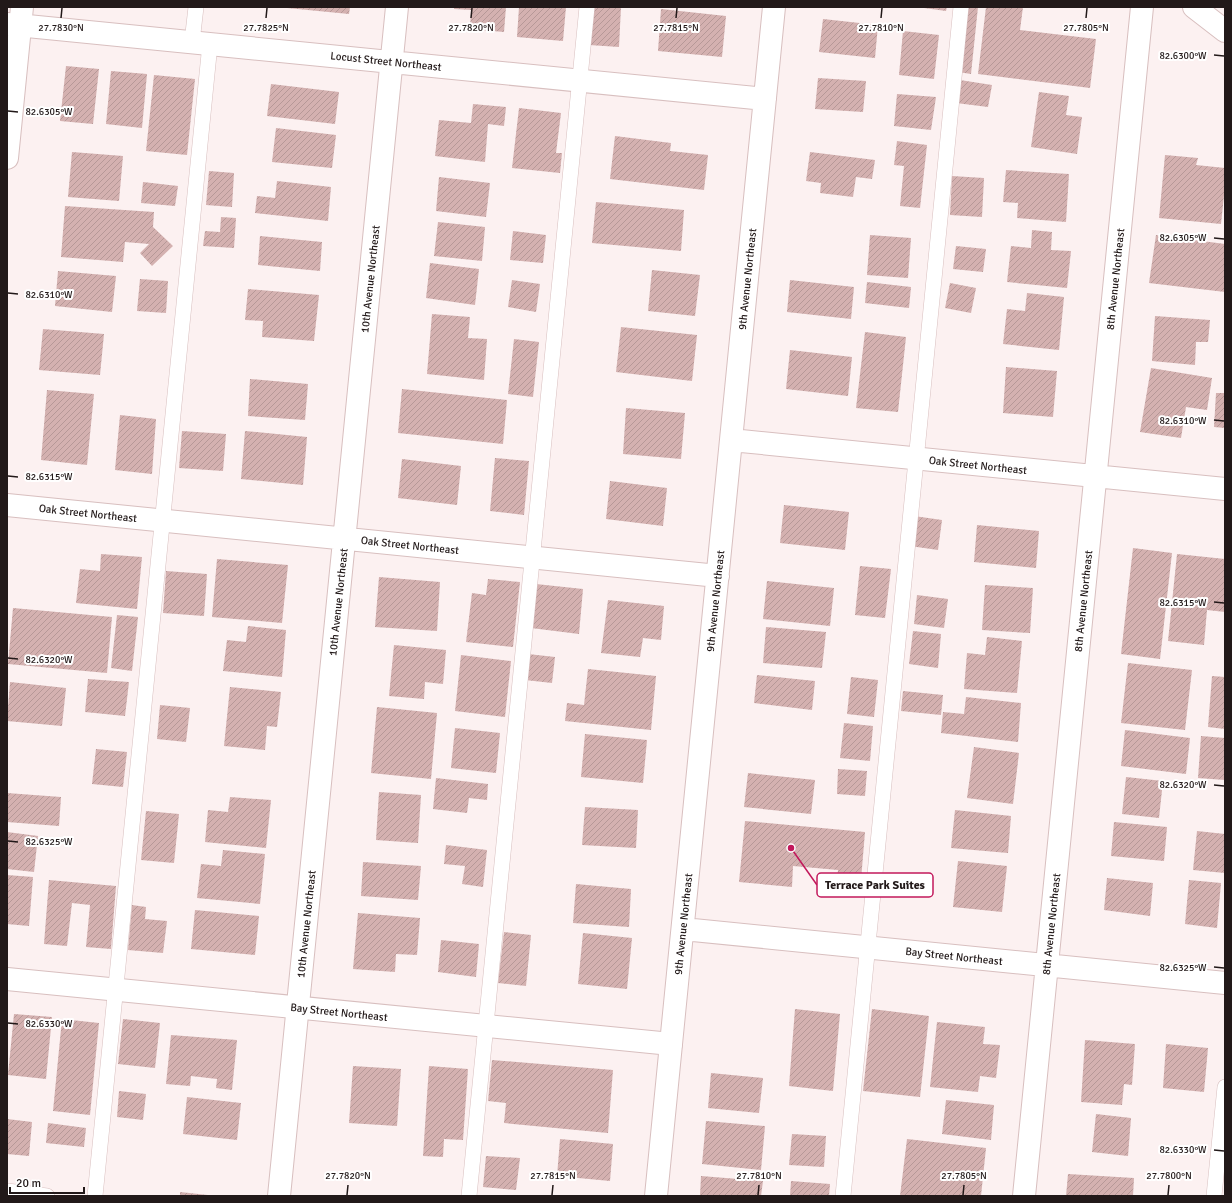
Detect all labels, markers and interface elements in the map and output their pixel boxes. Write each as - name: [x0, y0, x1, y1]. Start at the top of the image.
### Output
- text: 27.7830°N: [38, 22, 84, 34]
- text: 27.7825°N: [243, 22, 289, 34]
- text: 27.7820°N: [448, 22, 494, 34]
- text: 27.7815°N: [653, 22, 699, 34]
- text: 27.7810°N: [858, 22, 904, 34]
- text: 27.7805°N: [1063, 22, 1109, 34]
- street label: Locust Street Northeast: [330, 49, 442, 74]
- text: 82.6300°W: [1159, 50, 1207, 62]
- text: 82.6305°W: [25, 106, 73, 118]
- street label: 10th Avenue Northeast: [358, 225, 383, 333]
- street label: 9th Avenue Northeast: [736, 227, 759, 330]
- street label: 8th Avenue Northeast: [1104, 227, 1127, 330]
- text: 82.6305°W: [1159, 232, 1207, 244]
- text: 82.6310°W: [25, 289, 73, 301]
- text: 82.6310°W: [1159, 415, 1207, 427]
- street label: Oak Street Northeast: [928, 454, 1028, 477]
- text: 82.6315°W: [25, 471, 73, 483]
- street label: Oak Street Northeast: [38, 502, 138, 525]
- street label: Oak Street Northeast: [360, 534, 460, 557]
- street label: 10th Avenue Northeast: [326, 548, 351, 656]
- street label: 9th Avenue Northeast: [704, 549, 727, 652]
- street label: 8th Avenue Northeast: [1072, 549, 1095, 652]
- text: 82.6315°W: [1159, 597, 1207, 609]
- text: 82.6320°W: [25, 654, 73, 666]
- text: 82.6320°W: [1159, 779, 1207, 791]
- text: 82.6325°W: [25, 836, 73, 848]
- street label: 10th Avenue Northeast: [294, 870, 319, 978]
- street label: 9th Avenue Northeast: [672, 872, 695, 975]
- street label: 8th Avenue Northeast: [1040, 872, 1063, 975]
- callout: Terrace Park Suites: [817, 873, 933, 897]
- text: Terrace Park Suites: [825, 878, 926, 893]
- street label: Bay Street Northeast: [905, 945, 1003, 968]
- text: 82.6325°W: [1159, 962, 1207, 974]
- street label: Bay Street Northeast: [290, 1001, 388, 1024]
- text: 82.6330°W: [25, 1018, 73, 1030]
- text: 82.6330°W: [1159, 1144, 1207, 1156]
- scale bar: [10, 1169, 84, 1195]
- text: 27.7820°N: [325, 1170, 371, 1182]
- text: 27.7815°N: [530, 1170, 576, 1182]
- text: 27.7810°N: [736, 1170, 782, 1182]
- text: 27.7805°N: [941, 1170, 987, 1182]
- text: 27.7800°N: [1146, 1170, 1192, 1182]
- text: 20 m: [16, 1176, 41, 1191]

